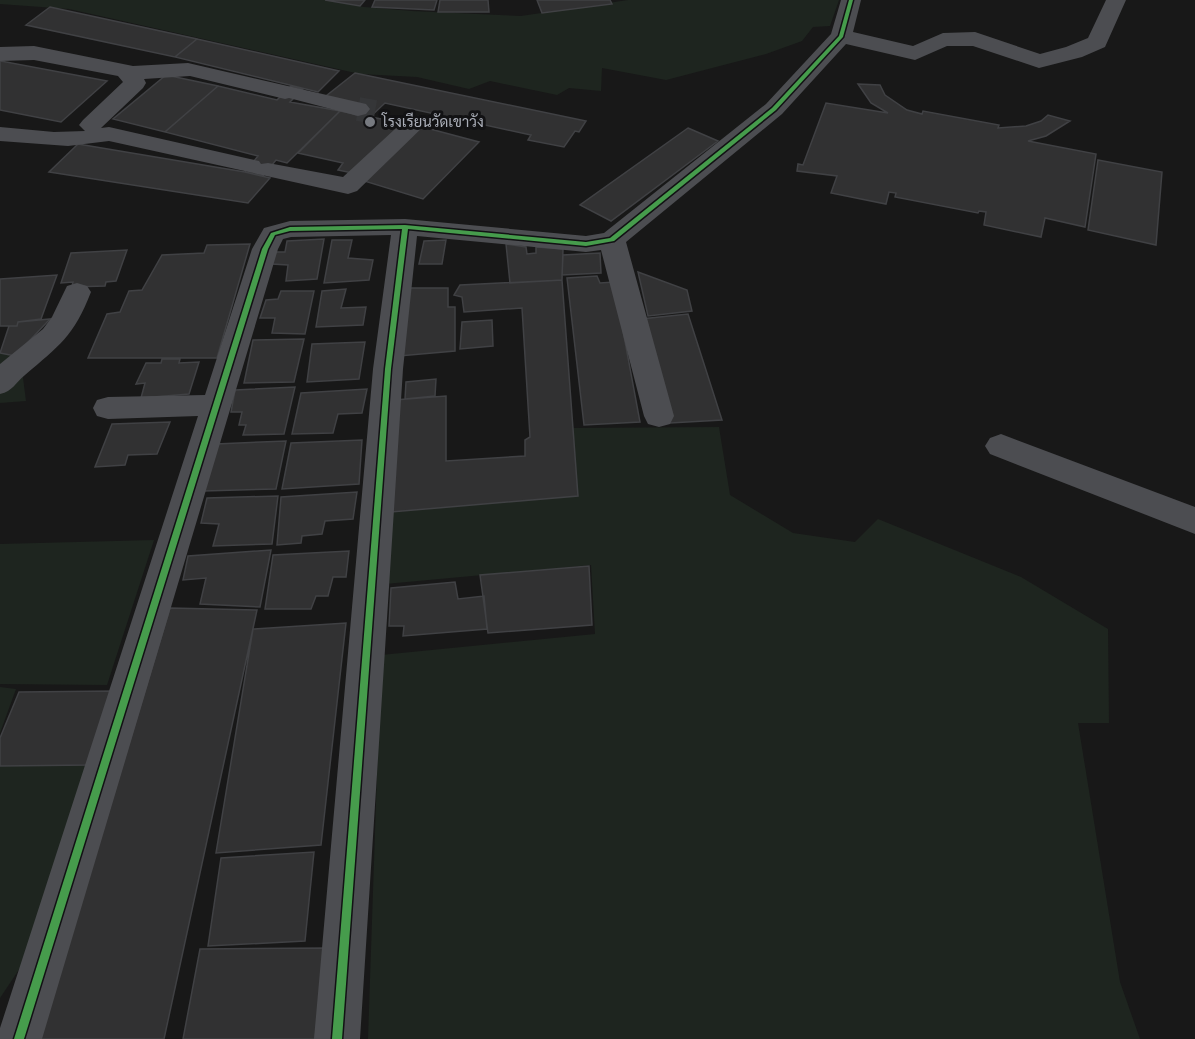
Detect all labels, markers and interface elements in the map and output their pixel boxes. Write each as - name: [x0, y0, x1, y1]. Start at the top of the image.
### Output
- place label: โรงเรียนวัดเขาวัง: [381, 112, 484, 130]
- marker: โรงเรียนวัดเขาวัง: [363, 115, 377, 129]

